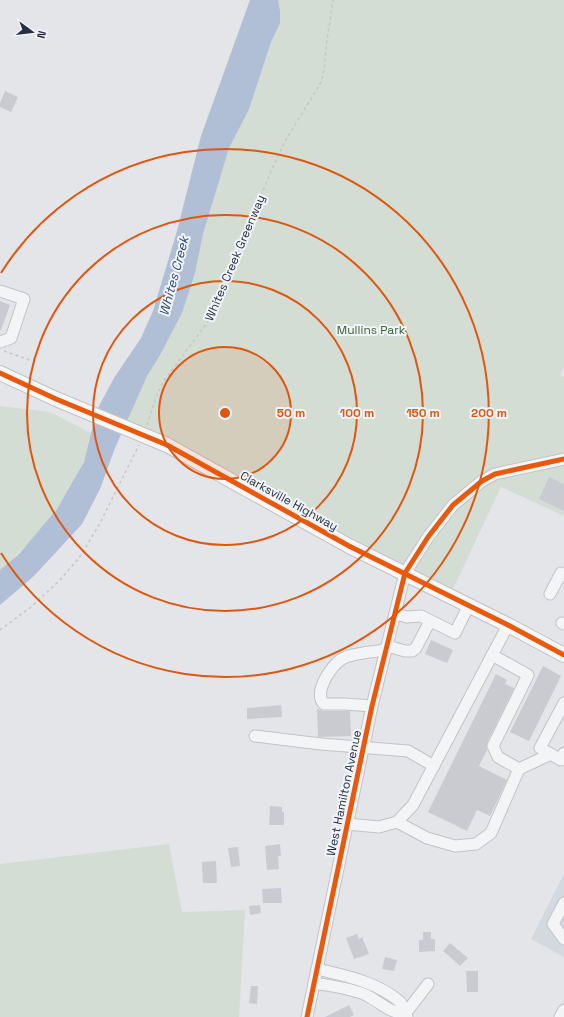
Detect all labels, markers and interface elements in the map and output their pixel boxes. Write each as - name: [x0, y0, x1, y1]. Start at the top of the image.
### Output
- north arrow: [12, 12, 52, 52]
- text: N: [34, 29, 49, 40]
- street label: Whites Creek Greenway: [201, 192, 269, 324]
- water label: Whites Creek: [155, 232, 193, 318]
- park label: Mullins Park: [337, 322, 406, 338]
- text: 50 m: [277, 405, 305, 421]
- text: 100 m: [340, 405, 374, 421]
- text: 150 m: [406, 405, 440, 421]
- text: 200 m: [471, 405, 507, 421]
- centre of rings: [218, 406, 232, 420]
- street label: Clarksville Highway: [237, 467, 341, 535]
- street label: West Hamilton Avenue: [323, 728, 365, 858]

